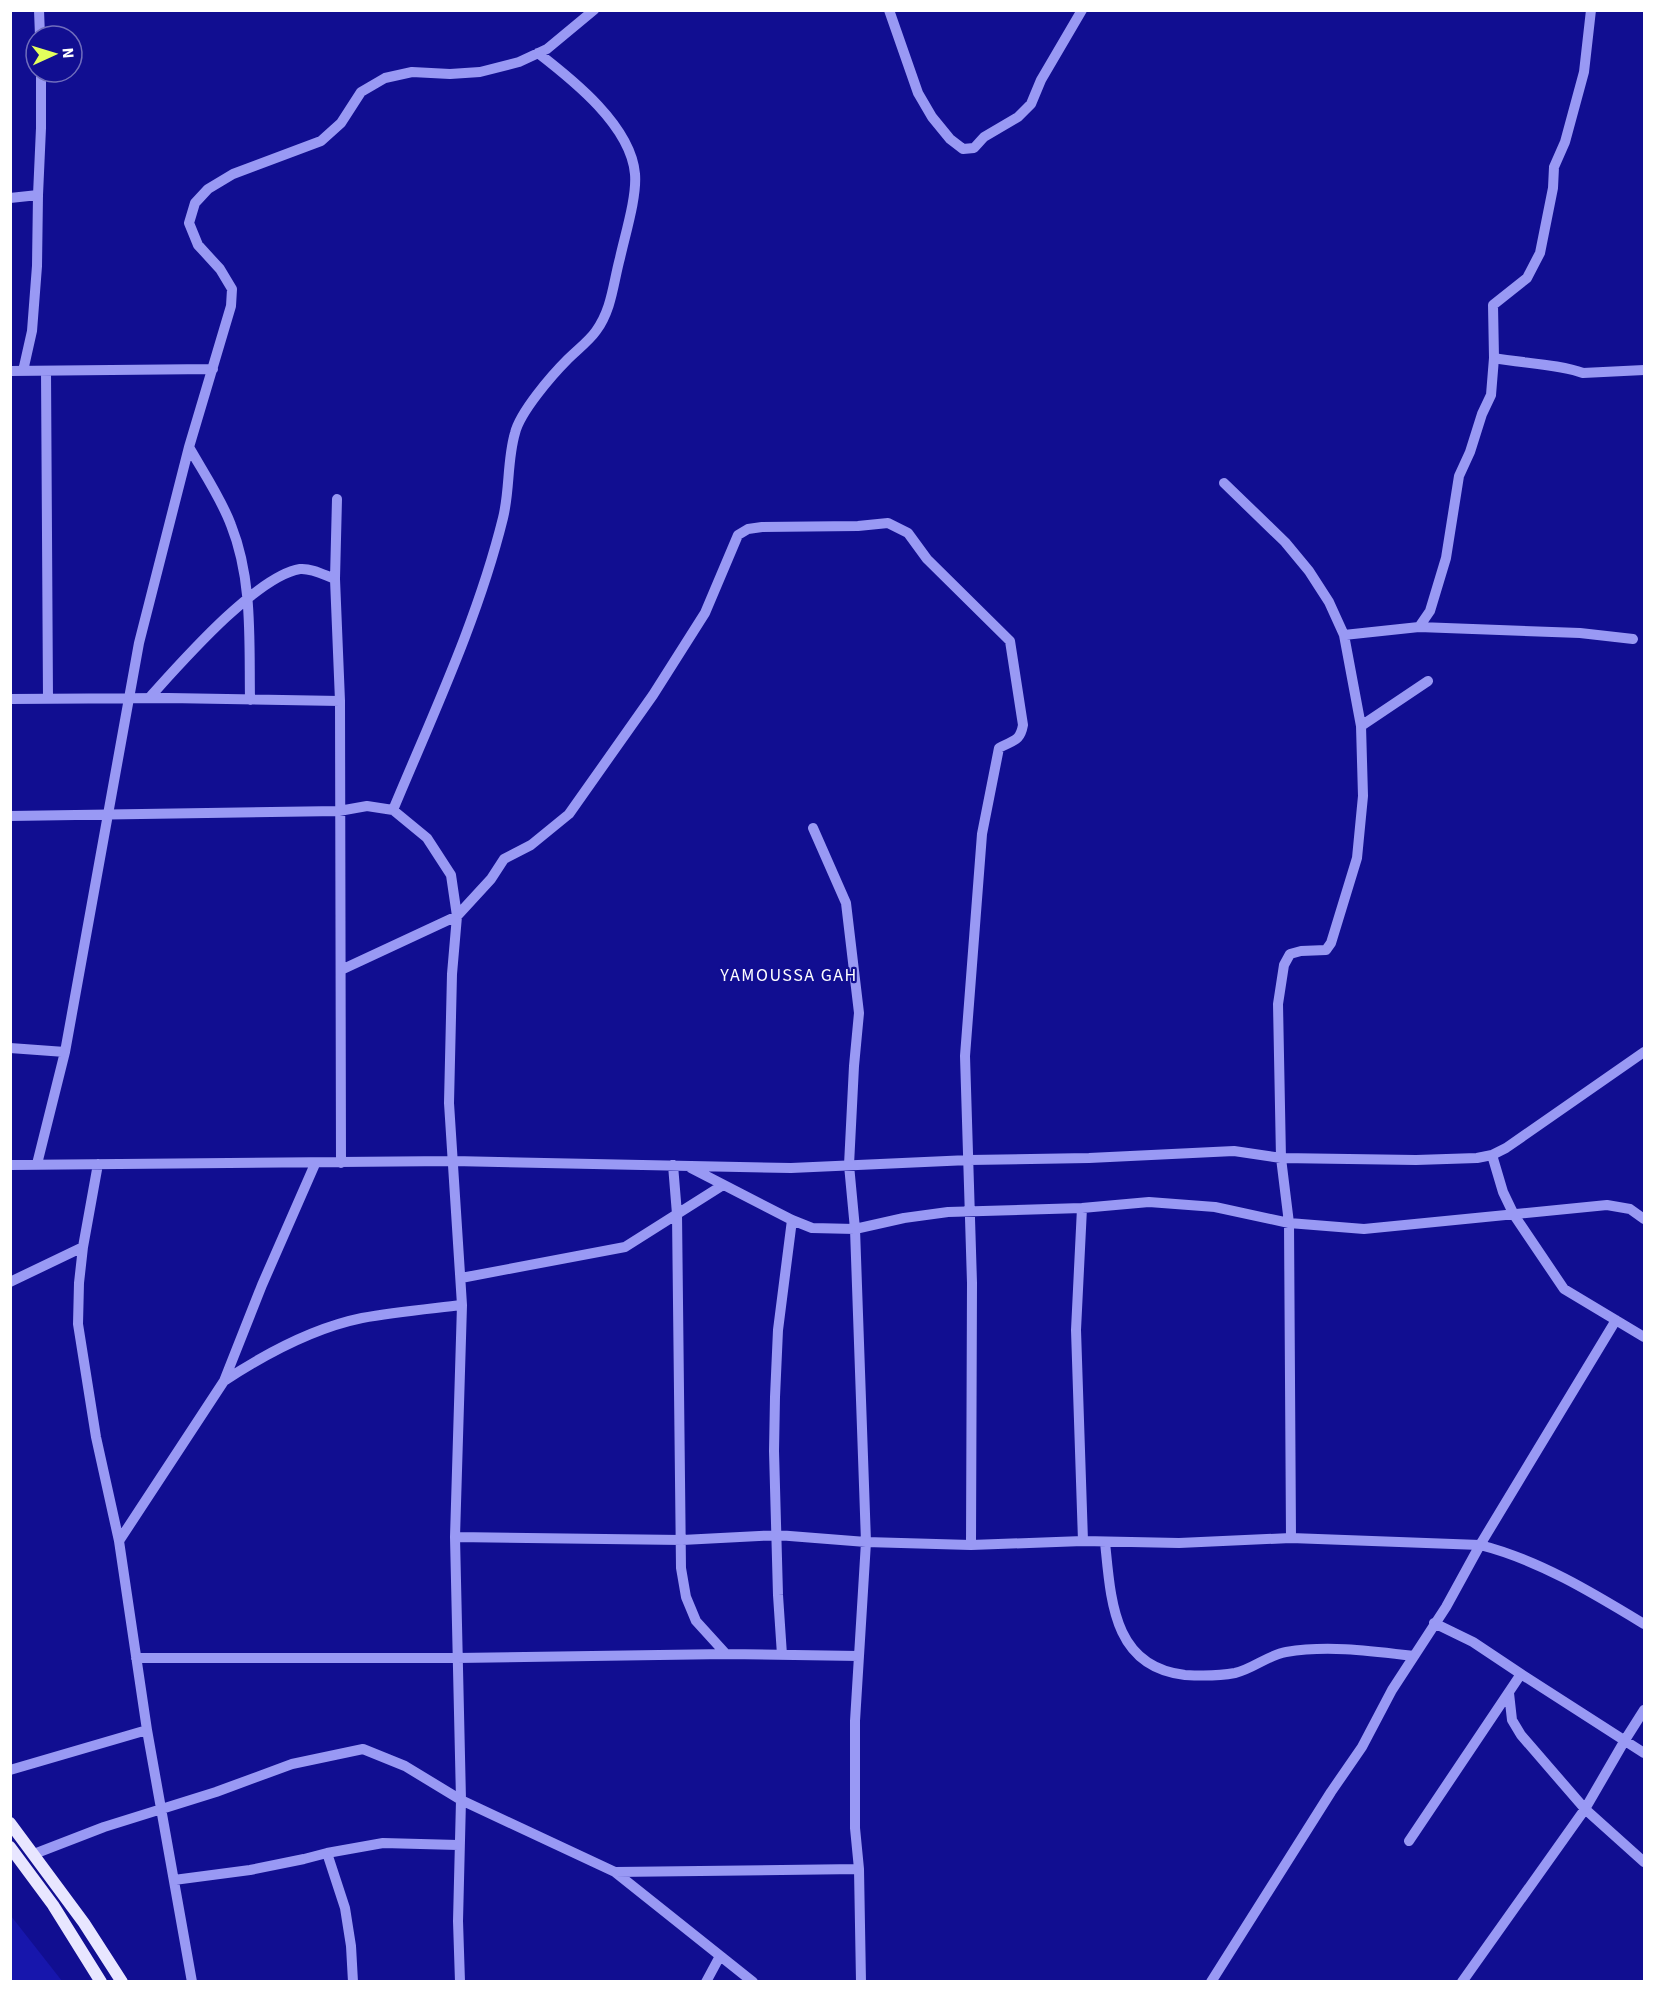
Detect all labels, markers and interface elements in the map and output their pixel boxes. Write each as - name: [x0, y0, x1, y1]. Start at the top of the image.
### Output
- north arrow: [24, 24, 84, 84]
- text: N: [57, 47, 79, 59]
- district label: YAMOUSSA GAH: [719, 963, 858, 988]

